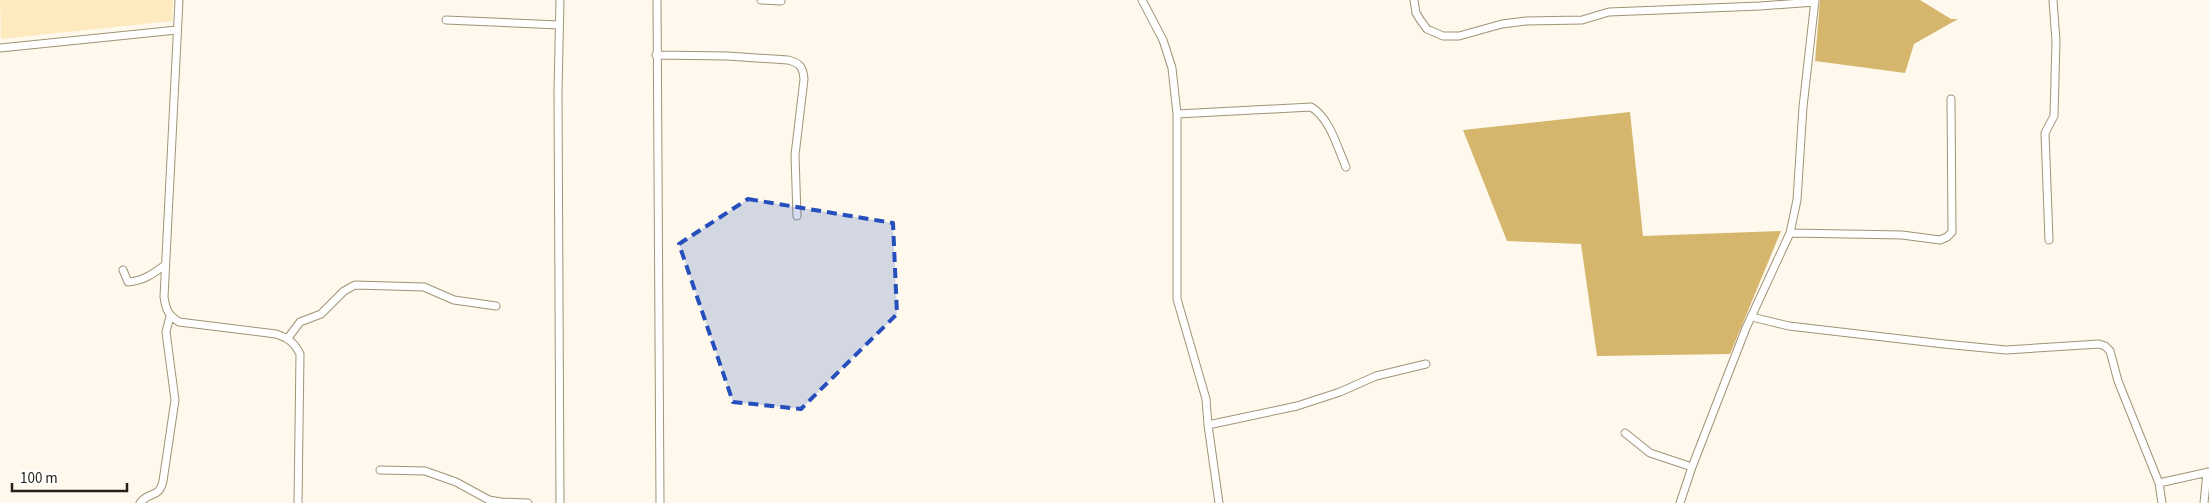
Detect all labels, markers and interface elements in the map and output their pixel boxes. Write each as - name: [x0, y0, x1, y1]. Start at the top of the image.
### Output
- scale bar: [12, 460, 128, 492]
- text: 100 m: [20, 468, 58, 489]

